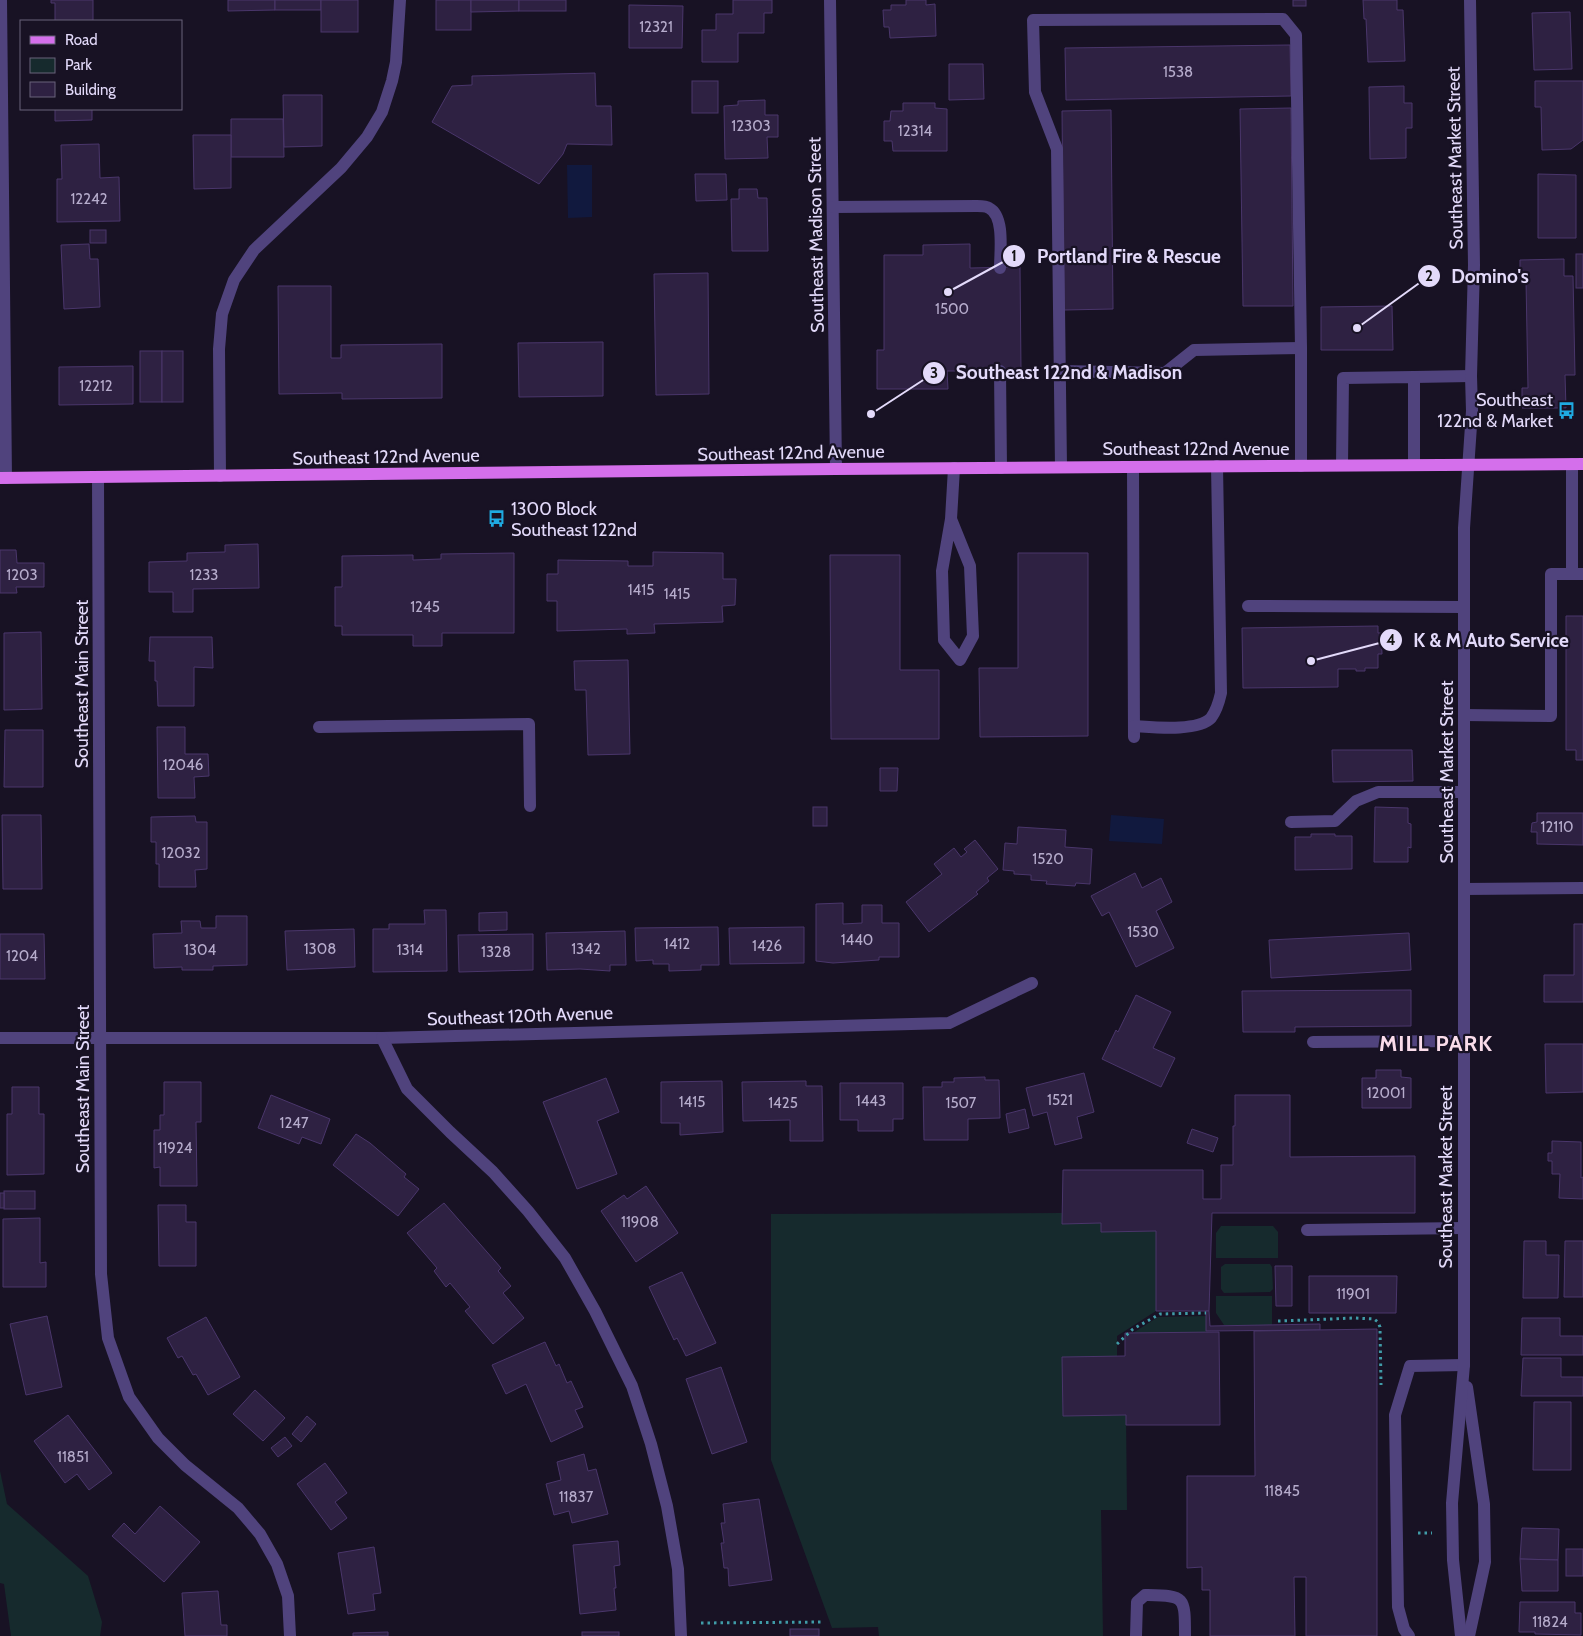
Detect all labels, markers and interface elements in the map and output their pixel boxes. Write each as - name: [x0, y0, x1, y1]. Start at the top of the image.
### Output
- house number: 12321: [639, 18, 673, 36]
- legend: [20, 20, 182, 110]
- text: Road: [65, 31, 98, 49]
- text: Park: [65, 56, 92, 74]
- house number: 1538: [1163, 63, 1193, 81]
- street label: Southeast Market Street: [1442, 66, 1468, 250]
- text: Building: [65, 81, 116, 99]
- house number: 12303: [731, 117, 771, 135]
- house number: 12314: [898, 122, 933, 140]
- street label: Southeast Madison Street: [803, 137, 829, 333]
- house number: 12242: [70, 190, 108, 208]
- callout: Portland Fire & Rescue: [1002, 239, 1231, 273]
- text: Portland Fire & Rescue: [1037, 245, 1221, 268]
- text: 1: [1011, 247, 1017, 265]
- callout: Domino's: [1416, 259, 1539, 293]
- text: Domino's: [1451, 265, 1529, 288]
- text: 2: [1425, 267, 1433, 285]
- house number: 1500: [935, 300, 969, 318]
- callout: Southeast 122nd & Madison: [921, 356, 1193, 390]
- text: Southeast 122nd & Madison: [956, 361, 1182, 384]
- text: 3: [930, 364, 938, 382]
- house number: 12212: [79, 377, 113, 395]
- place label: Southeast 122nd & Market: [1437, 389, 1553, 432]
- bus stop icon: Southeast 122nd & Market: [1557, 400, 1577, 420]
- street label: Southeast 122nd Avenue: [1102, 438, 1290, 460]
- street label: Southeast 122nd Avenue: [697, 440, 885, 466]
- street label: Southeast 122nd Avenue: [292, 444, 480, 470]
- place label: 1300 Block Southeast 122nd: [511, 498, 637, 541]
- bus stop icon: 1300 Block Southeast 122nd: [487, 509, 507, 529]
- house number: 1203: [6, 566, 38, 584]
- house number: 1233: [190, 566, 218, 584]
- house number: 1415: [628, 581, 654, 599]
- house number: 1415: [664, 585, 690, 603]
- house number: 1245: [410, 598, 440, 616]
- street label: Southeast Main Street: [71, 600, 93, 768]
- callout: K & M Auto Service: [1378, 623, 1579, 657]
- text: K & M Auto Service: [1413, 629, 1569, 652]
- text: 4: [1386, 631, 1396, 649]
- street label: Southeast Market Street: [1436, 680, 1458, 864]
- house number: 12046: [163, 756, 203, 774]
- house number: 12110: [1541, 818, 1574, 836]
- house number: 12032: [161, 844, 201, 862]
- house number: 1520: [1032, 850, 1064, 868]
- house number: 1530: [1127, 923, 1159, 941]
- house number: 1440: [841, 931, 873, 949]
- house number: 1412: [664, 935, 690, 953]
- house number: 1426: [752, 937, 782, 955]
- house number: 1308: [304, 940, 336, 958]
- house number: 1342: [571, 940, 601, 958]
- house number: 1304: [184, 941, 216, 959]
- house number: 1314: [397, 941, 424, 959]
- house number: 1328: [481, 943, 511, 961]
- house number: 1204: [6, 947, 38, 965]
- street label: Southeast 120th Avenue: [427, 1002, 613, 1030]
- street label: Southeast Main Street: [72, 1005, 94, 1173]
- district label: MILL PARK: [1379, 1030, 1493, 1057]
- house number: 12001: [1367, 1084, 1405, 1102]
- street label: Southeast Market Street: [1435, 1085, 1457, 1269]
- house number: 1521: [1047, 1091, 1073, 1109]
- house number: 1443: [856, 1092, 886, 1110]
- house number: 1415: [679, 1093, 705, 1111]
- house number: 1425: [768, 1094, 798, 1112]
- house number: 1507: [946, 1094, 977, 1112]
- house number: 1247: [280, 1114, 309, 1132]
- house number: 11924: [158, 1139, 193, 1157]
- house number: 11908: [621, 1213, 659, 1231]
- house number: 11901: [1336, 1285, 1370, 1303]
- house number: 11851: [57, 1448, 89, 1466]
- house number: 11845: [1264, 1482, 1300, 1500]
- house number: 11837: [559, 1488, 594, 1506]
- house number: 11824: [1532, 1613, 1568, 1631]

